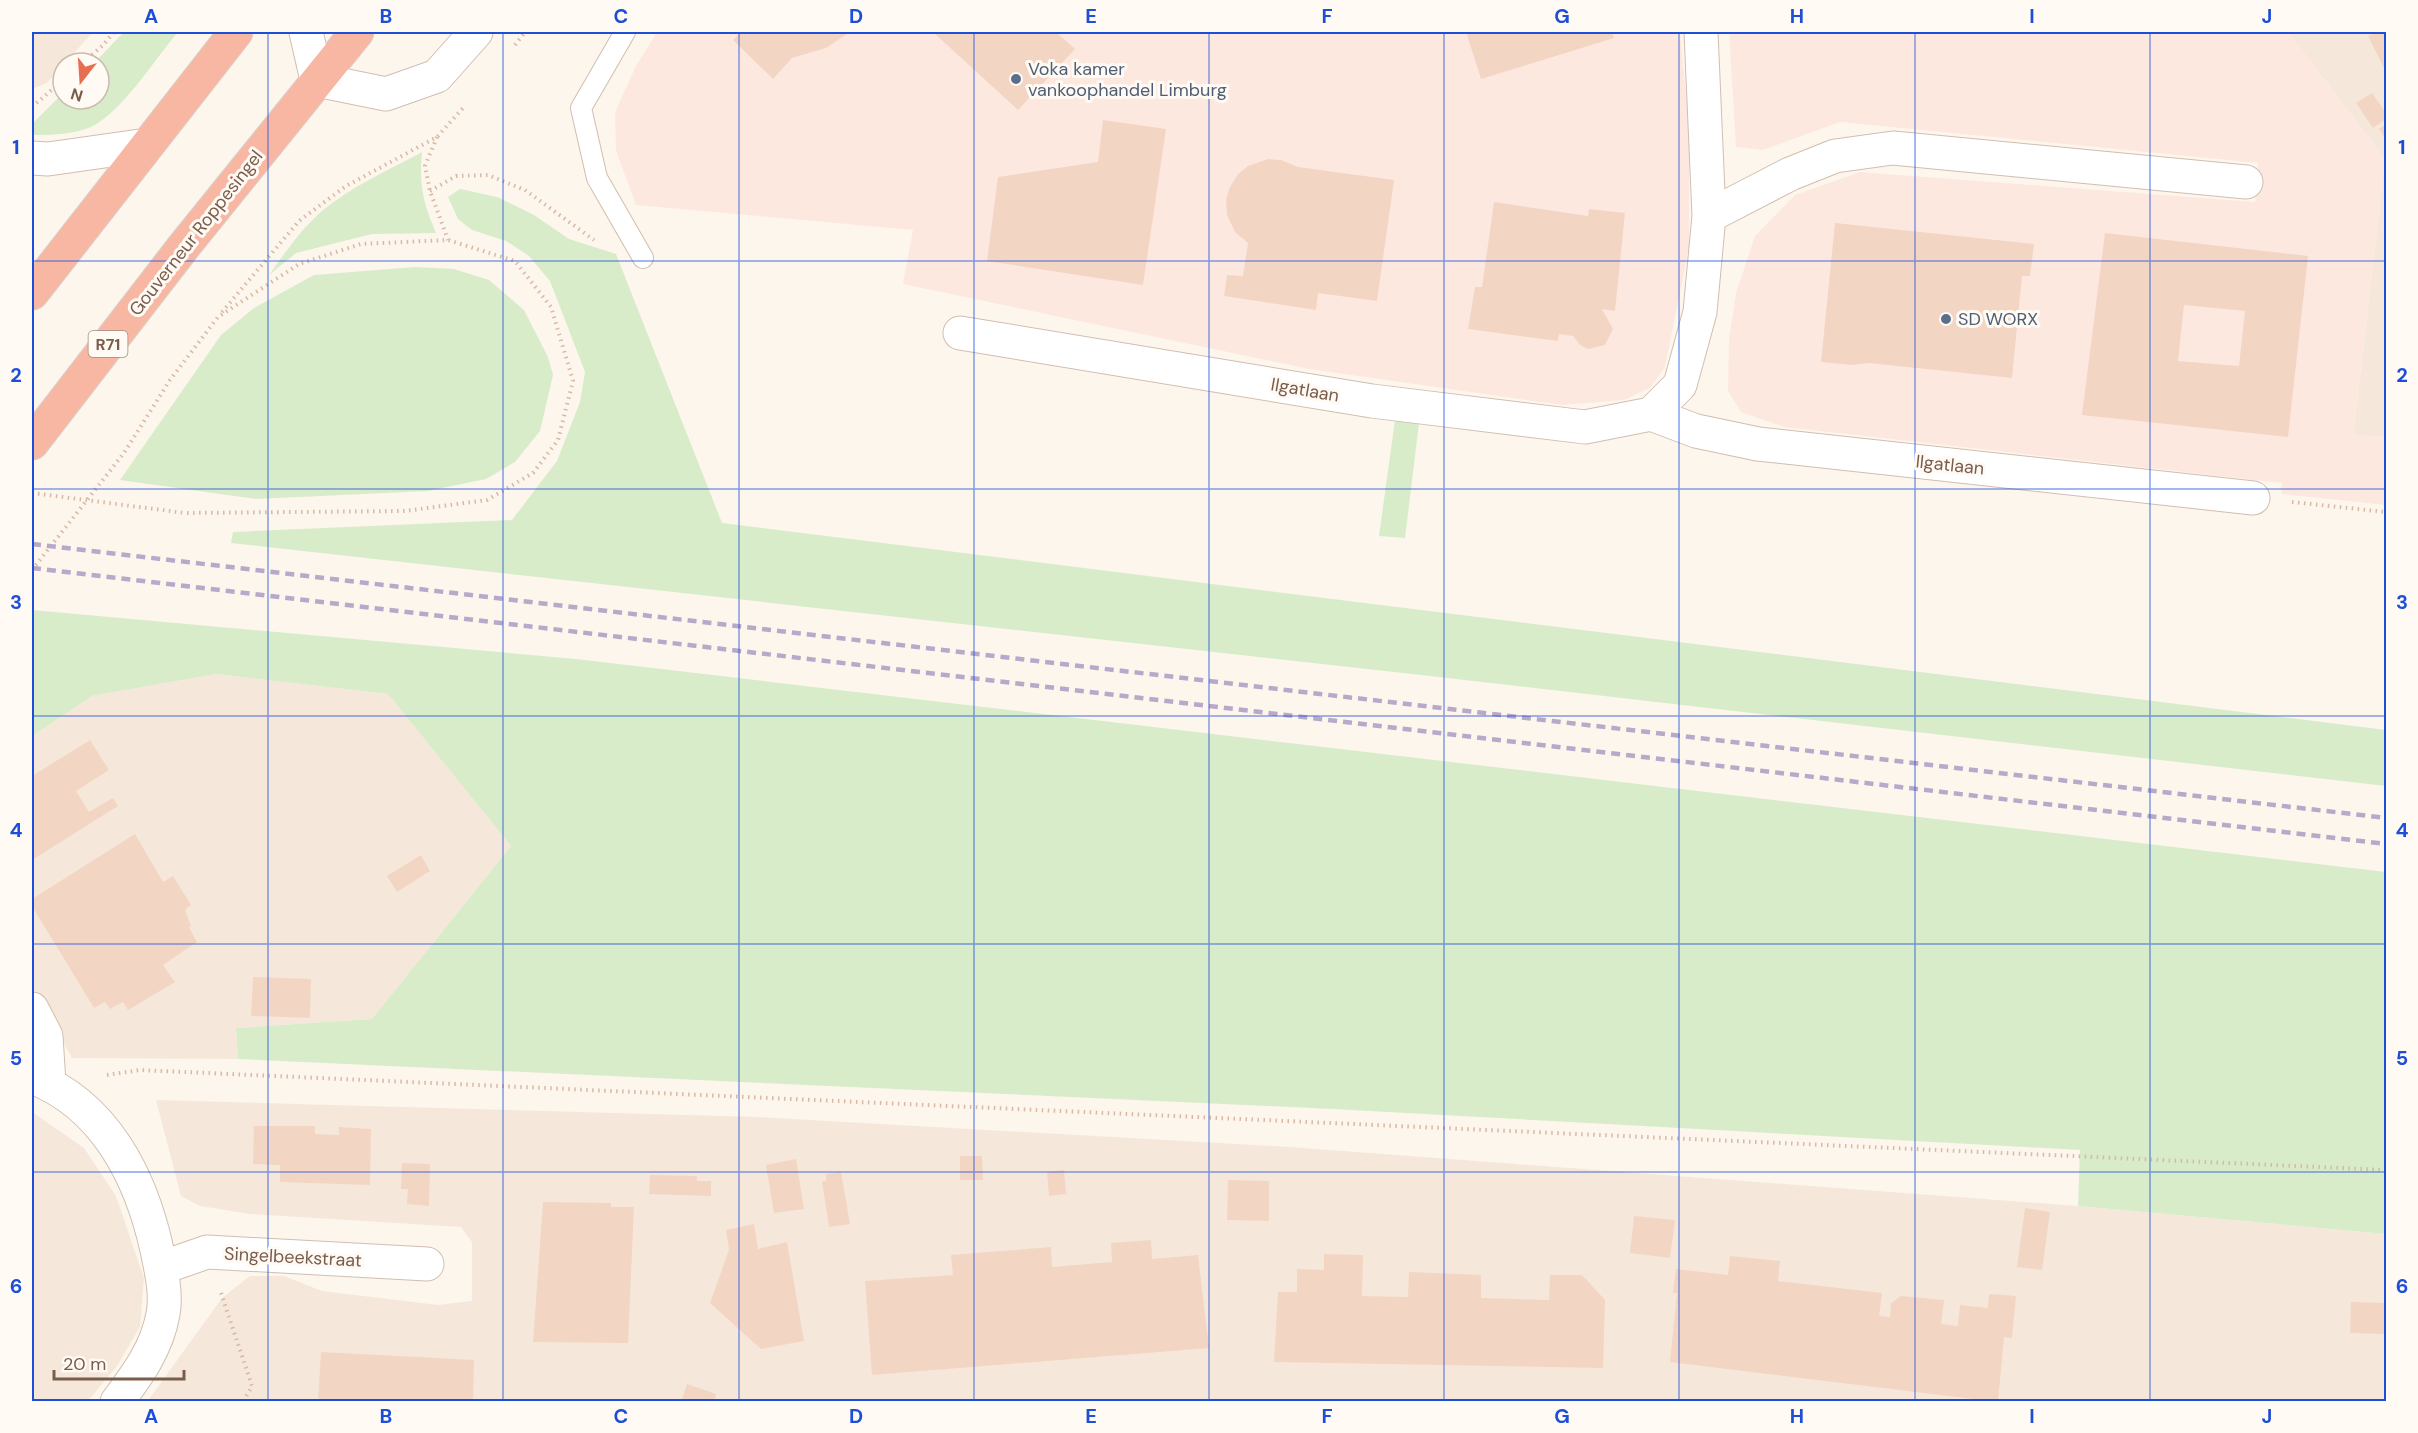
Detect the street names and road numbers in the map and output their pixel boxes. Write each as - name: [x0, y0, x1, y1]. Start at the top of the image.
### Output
- street label: Gouverneur Roppesingel: [124, 145, 268, 321]
- road number: R71: [88, 331, 128, 357]
- street label: Ilgatlaan: [1269, 372, 1341, 408]
- street label: Ilgatlaan: [1915, 449, 1985, 481]
- street label: Singelbeekstraat: [223, 1241, 363, 1273]

